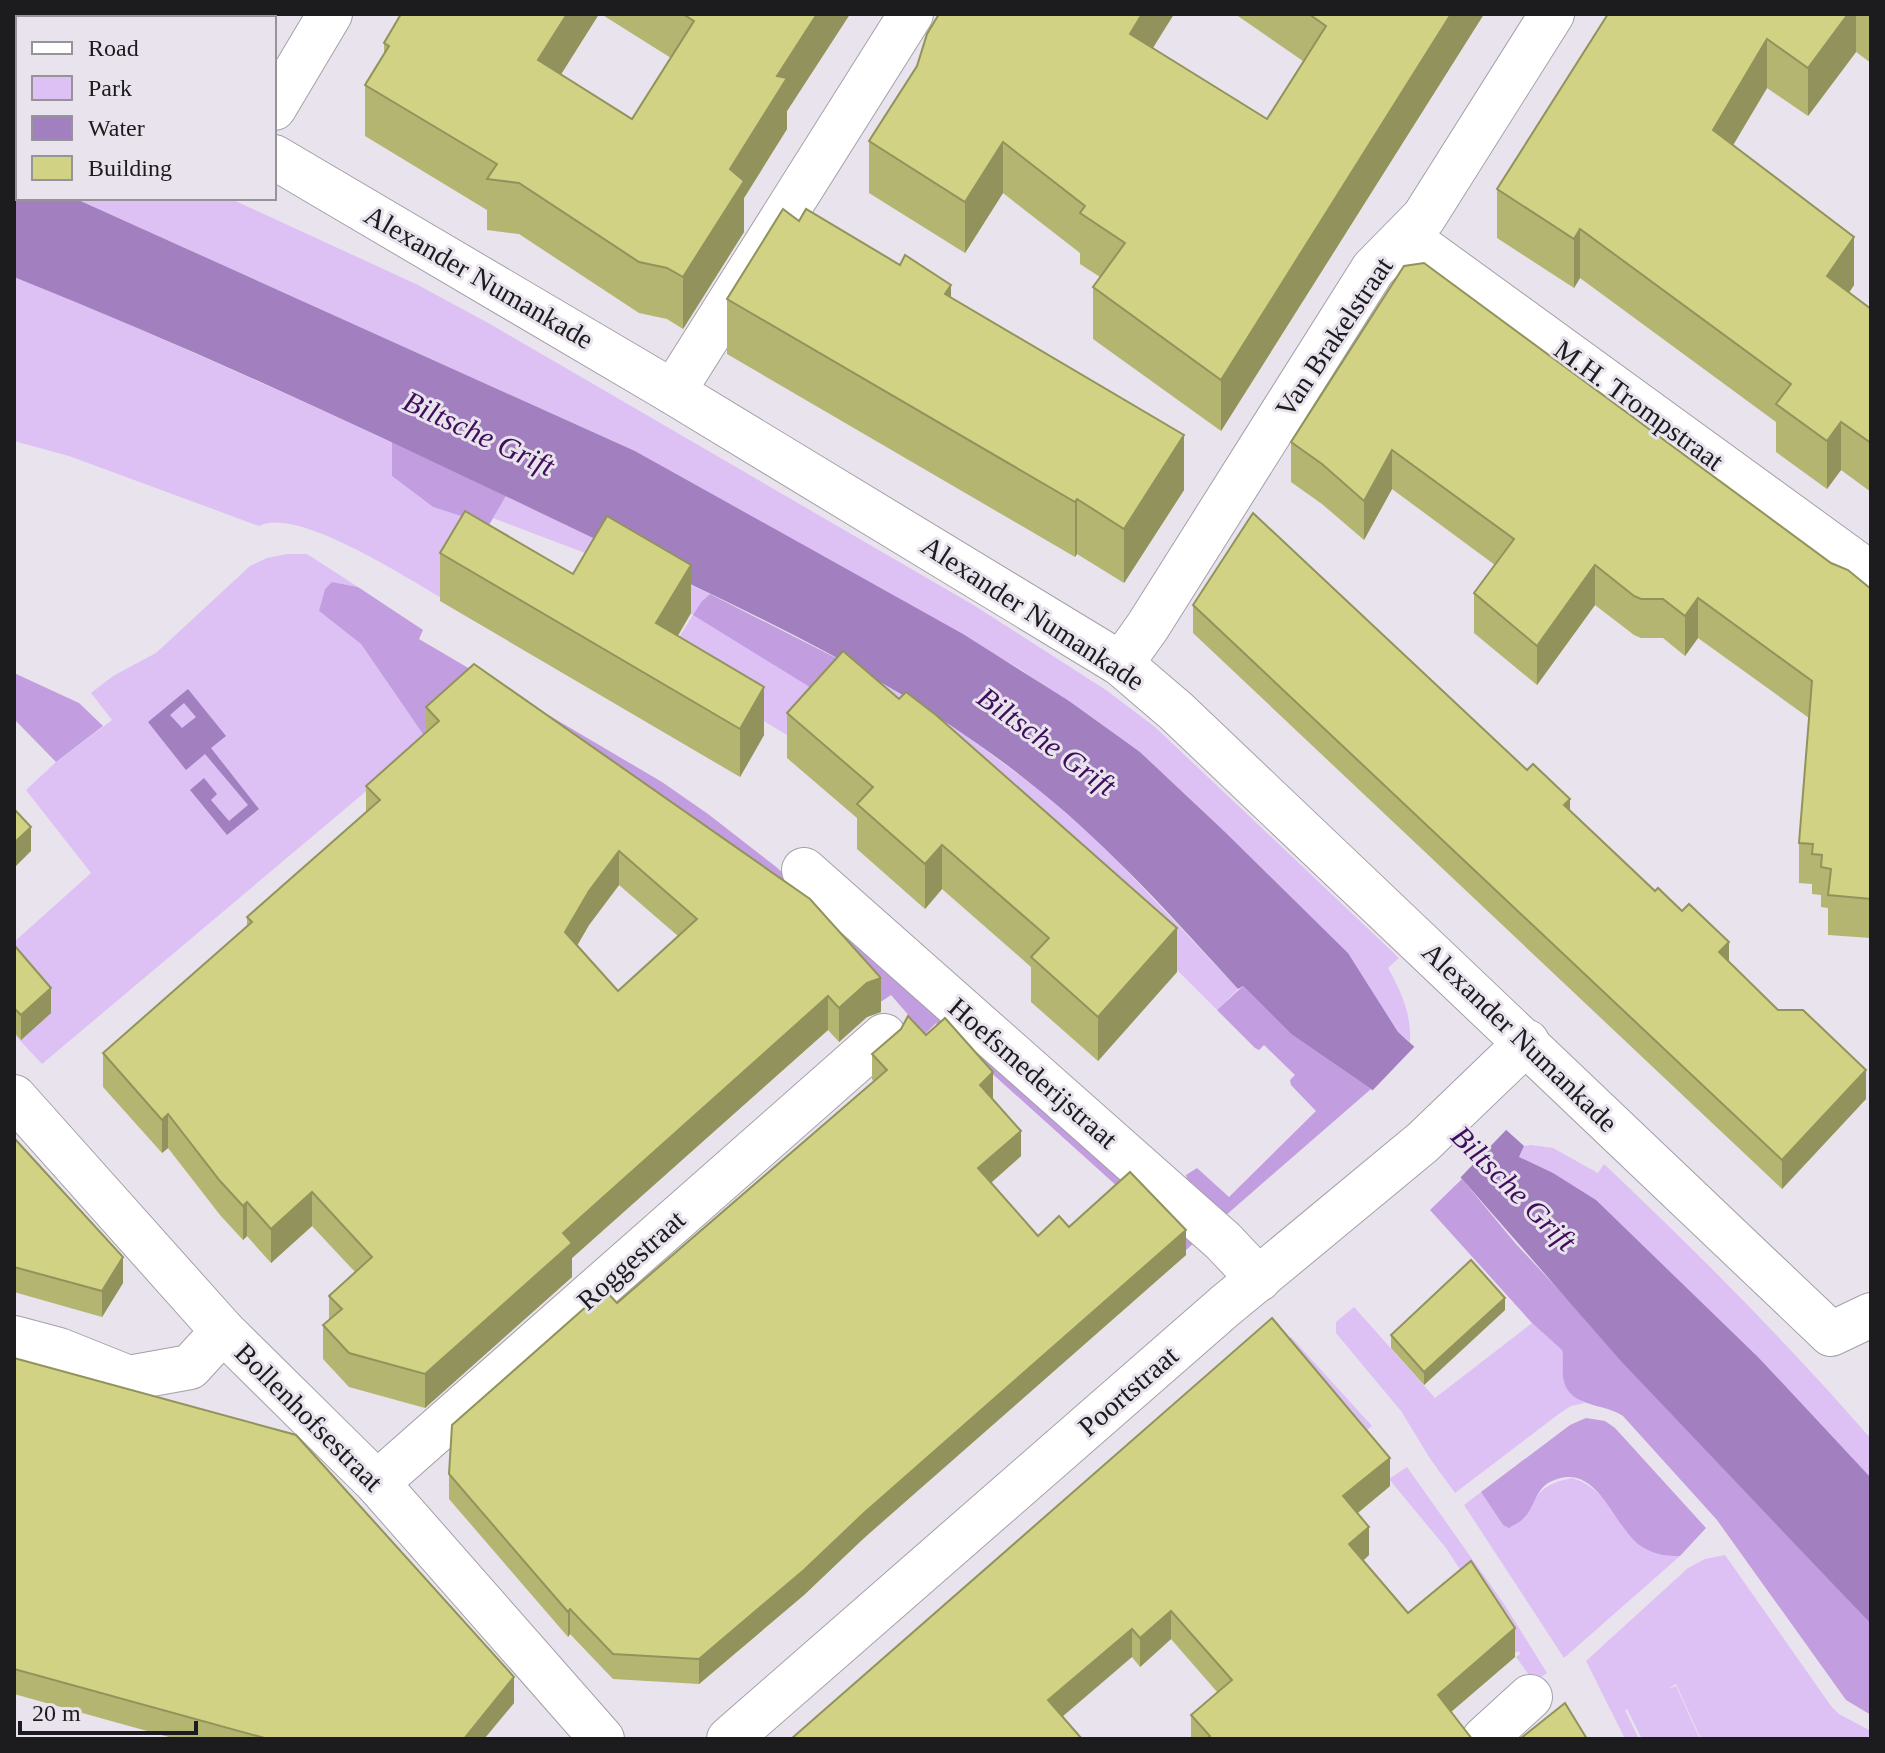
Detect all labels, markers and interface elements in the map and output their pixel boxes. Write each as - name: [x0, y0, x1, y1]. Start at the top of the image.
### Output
- legend: [16, 16, 276, 200]
- text: Road: [88, 35, 139, 61]
- text: Park: [88, 75, 132, 101]
- text: Water: [88, 115, 145, 141]
- text: Building: [88, 155, 172, 181]
- street label: Alexander Numankade: [359, 199, 599, 355]
- street label: Van Brakelstraat: [1269, 251, 1399, 423]
- street label: M.H. Trompstraat: [1548, 333, 1730, 477]
- water label: Biltsche Grift: [398, 384, 560, 483]
- street label: Alexander Numankade: [916, 529, 1150, 697]
- water label: Biltsche Grift: [972, 680, 1123, 802]
- street label: Alexander Numankade: [1416, 936, 1624, 1138]
- street label: Hoefsmederijstraat: [942, 991, 1124, 1155]
- water label: Biltsche Grift: [1445, 1119, 1584, 1258]
- street label: Roggestraat: [571, 1204, 691, 1316]
- street label: Bollenhofsestraat: [229, 1337, 389, 1497]
- street label: Poortstraat: [1072, 1339, 1184, 1442]
- scale bar: [20, 1685, 196, 1735]
- text: 20 m: [32, 1700, 81, 1726]

